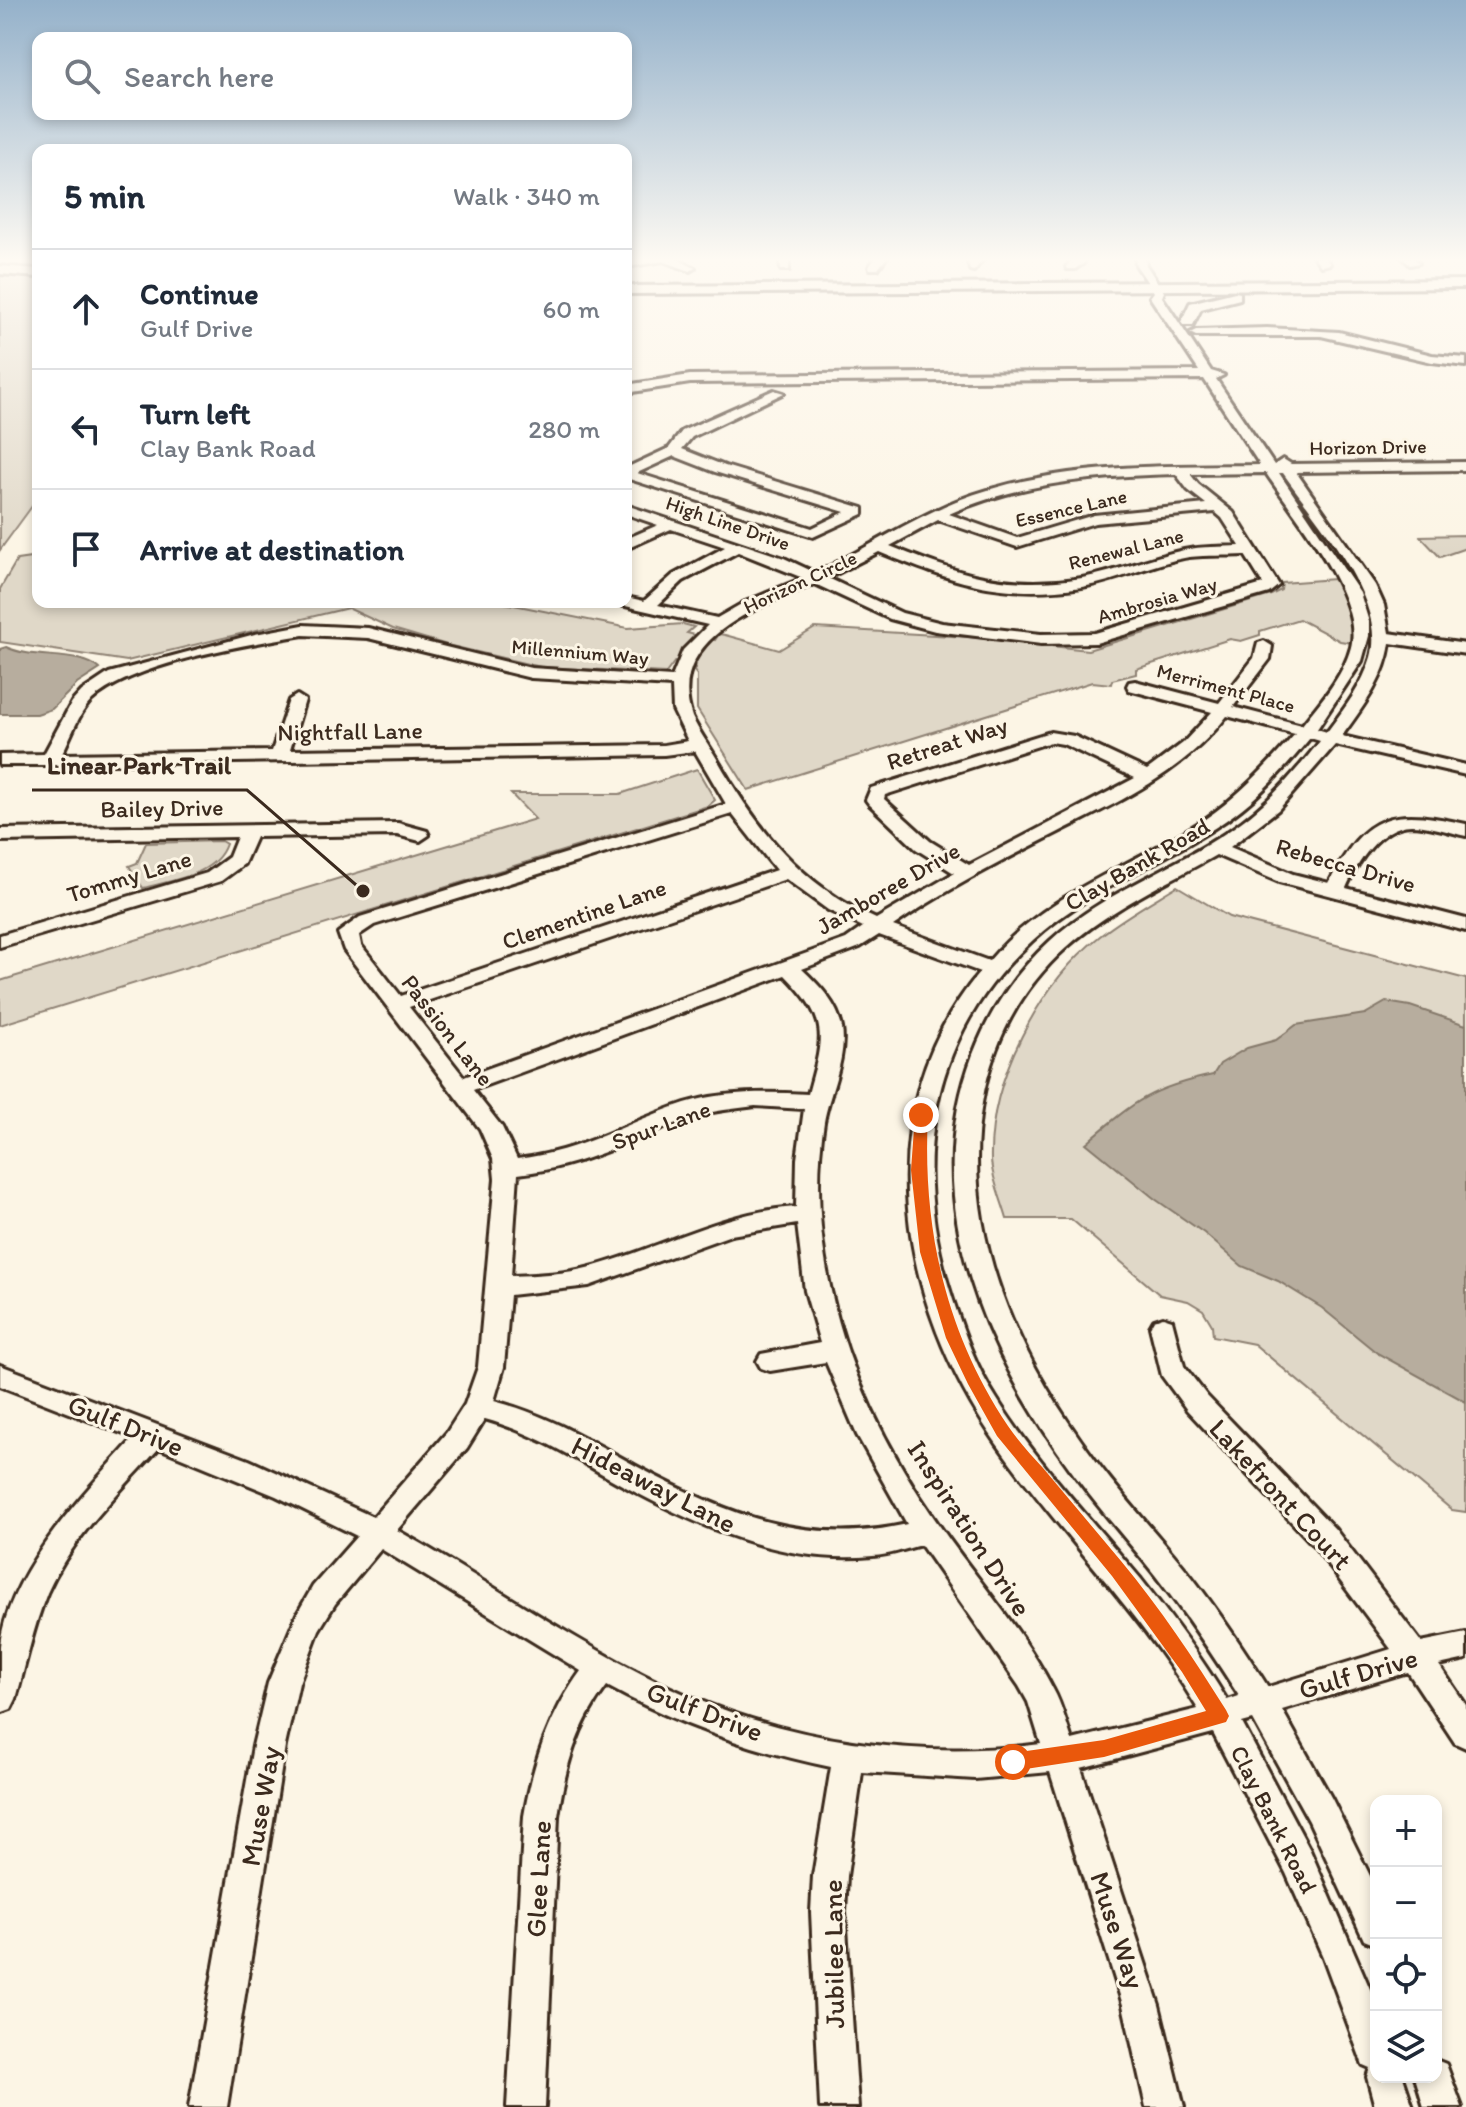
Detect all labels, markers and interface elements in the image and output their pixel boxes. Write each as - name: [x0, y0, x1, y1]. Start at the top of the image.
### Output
- search box: [32, 32, 632, 120]
- icon: search: [60, 54, 104, 98]
- text: Search here: [124, 58, 274, 95]
- text: 5 min: [64, 176, 145, 217]
- text: Walk · 340 m: [453, 180, 600, 212]
- text: Continue: [140, 275, 259, 312]
- icon: ahead: [64, 287, 108, 331]
- text: 60 m: [543, 293, 600, 325]
- text: Gulf Drive: [140, 312, 253, 344]
- text: Turn left: [140, 395, 251, 432]
- icon: left: [64, 407, 108, 451]
- text: 280 m: [528, 413, 600, 445]
- text: Clay Bank Road: [140, 432, 316, 464]
- street label: Horizon Drive: [1309, 434, 1427, 460]
- street label: Essence Lane: [1013, 484, 1129, 532]
- street label: High Line Drive: [663, 491, 793, 555]
- street label: Renewal Lane: [1066, 523, 1186, 575]
- icon: arrive: [64, 527, 108, 571]
- text: Arrive at destination: [140, 531, 404, 568]
- street label: Horizon Circle: [739, 545, 861, 619]
- street label: Ambrosia Way: [1094, 571, 1220, 629]
- street label: Millennium Way: [510, 634, 650, 670]
- street label: Merriment Place: [1154, 658, 1298, 718]
- street label: Retreat Way: [883, 710, 1011, 776]
- street label: Nightfall Lane: [277, 715, 423, 747]
- callout: Linear Park Trail: [32, 740, 247, 790]
- text: Linear Park Trail: [47, 749, 232, 781]
- street label: Bailey Drive: [100, 792, 224, 824]
- street label: Clay Bank Road: [1060, 811, 1215, 917]
- street label: Rebecca Drive: [1273, 831, 1419, 899]
- street label: Jamboree Drive: [811, 835, 965, 941]
- street label: Tommy Lane: [63, 843, 195, 909]
- street label: Clementine Lane: [498, 872, 670, 956]
- street label: Passion Lane: [395, 968, 501, 1092]
- street label: Spur Lane: [608, 1094, 714, 1156]
- route end: [903, 1097, 939, 1133]
- street label: Gulf Drive: [63, 1386, 189, 1464]
- street label: Lakefront Court: [1202, 1411, 1360, 1577]
- street label: Hideaway Lane: [566, 1428, 742, 1540]
- street label: Inspiration Drive: [900, 1434, 1040, 1622]
- street label: Gulf Drive: [1295, 1640, 1421, 1706]
- street label: Gulf Drive: [642, 1673, 768, 1749]
- street label: Clay Bank Road: [1224, 1740, 1324, 1898]
- street label: Muse Way: [233, 1743, 287, 1869]
- route start: [995, 1744, 1031, 1780]
- map controls: [1370, 1795, 1442, 2083]
- button: +: [1370, 1795, 1442, 1867]
- street label: Glee Lane: [518, 1820, 558, 1938]
- street label: Muse Way: [1083, 1867, 1153, 1993]
- button: −: [1370, 1867, 1442, 1939]
- street label: Jubilee Lane: [815, 1879, 851, 2029]
- button: locate: [1370, 1939, 1442, 2011]
- button: layers: [1370, 2011, 1442, 2083]

